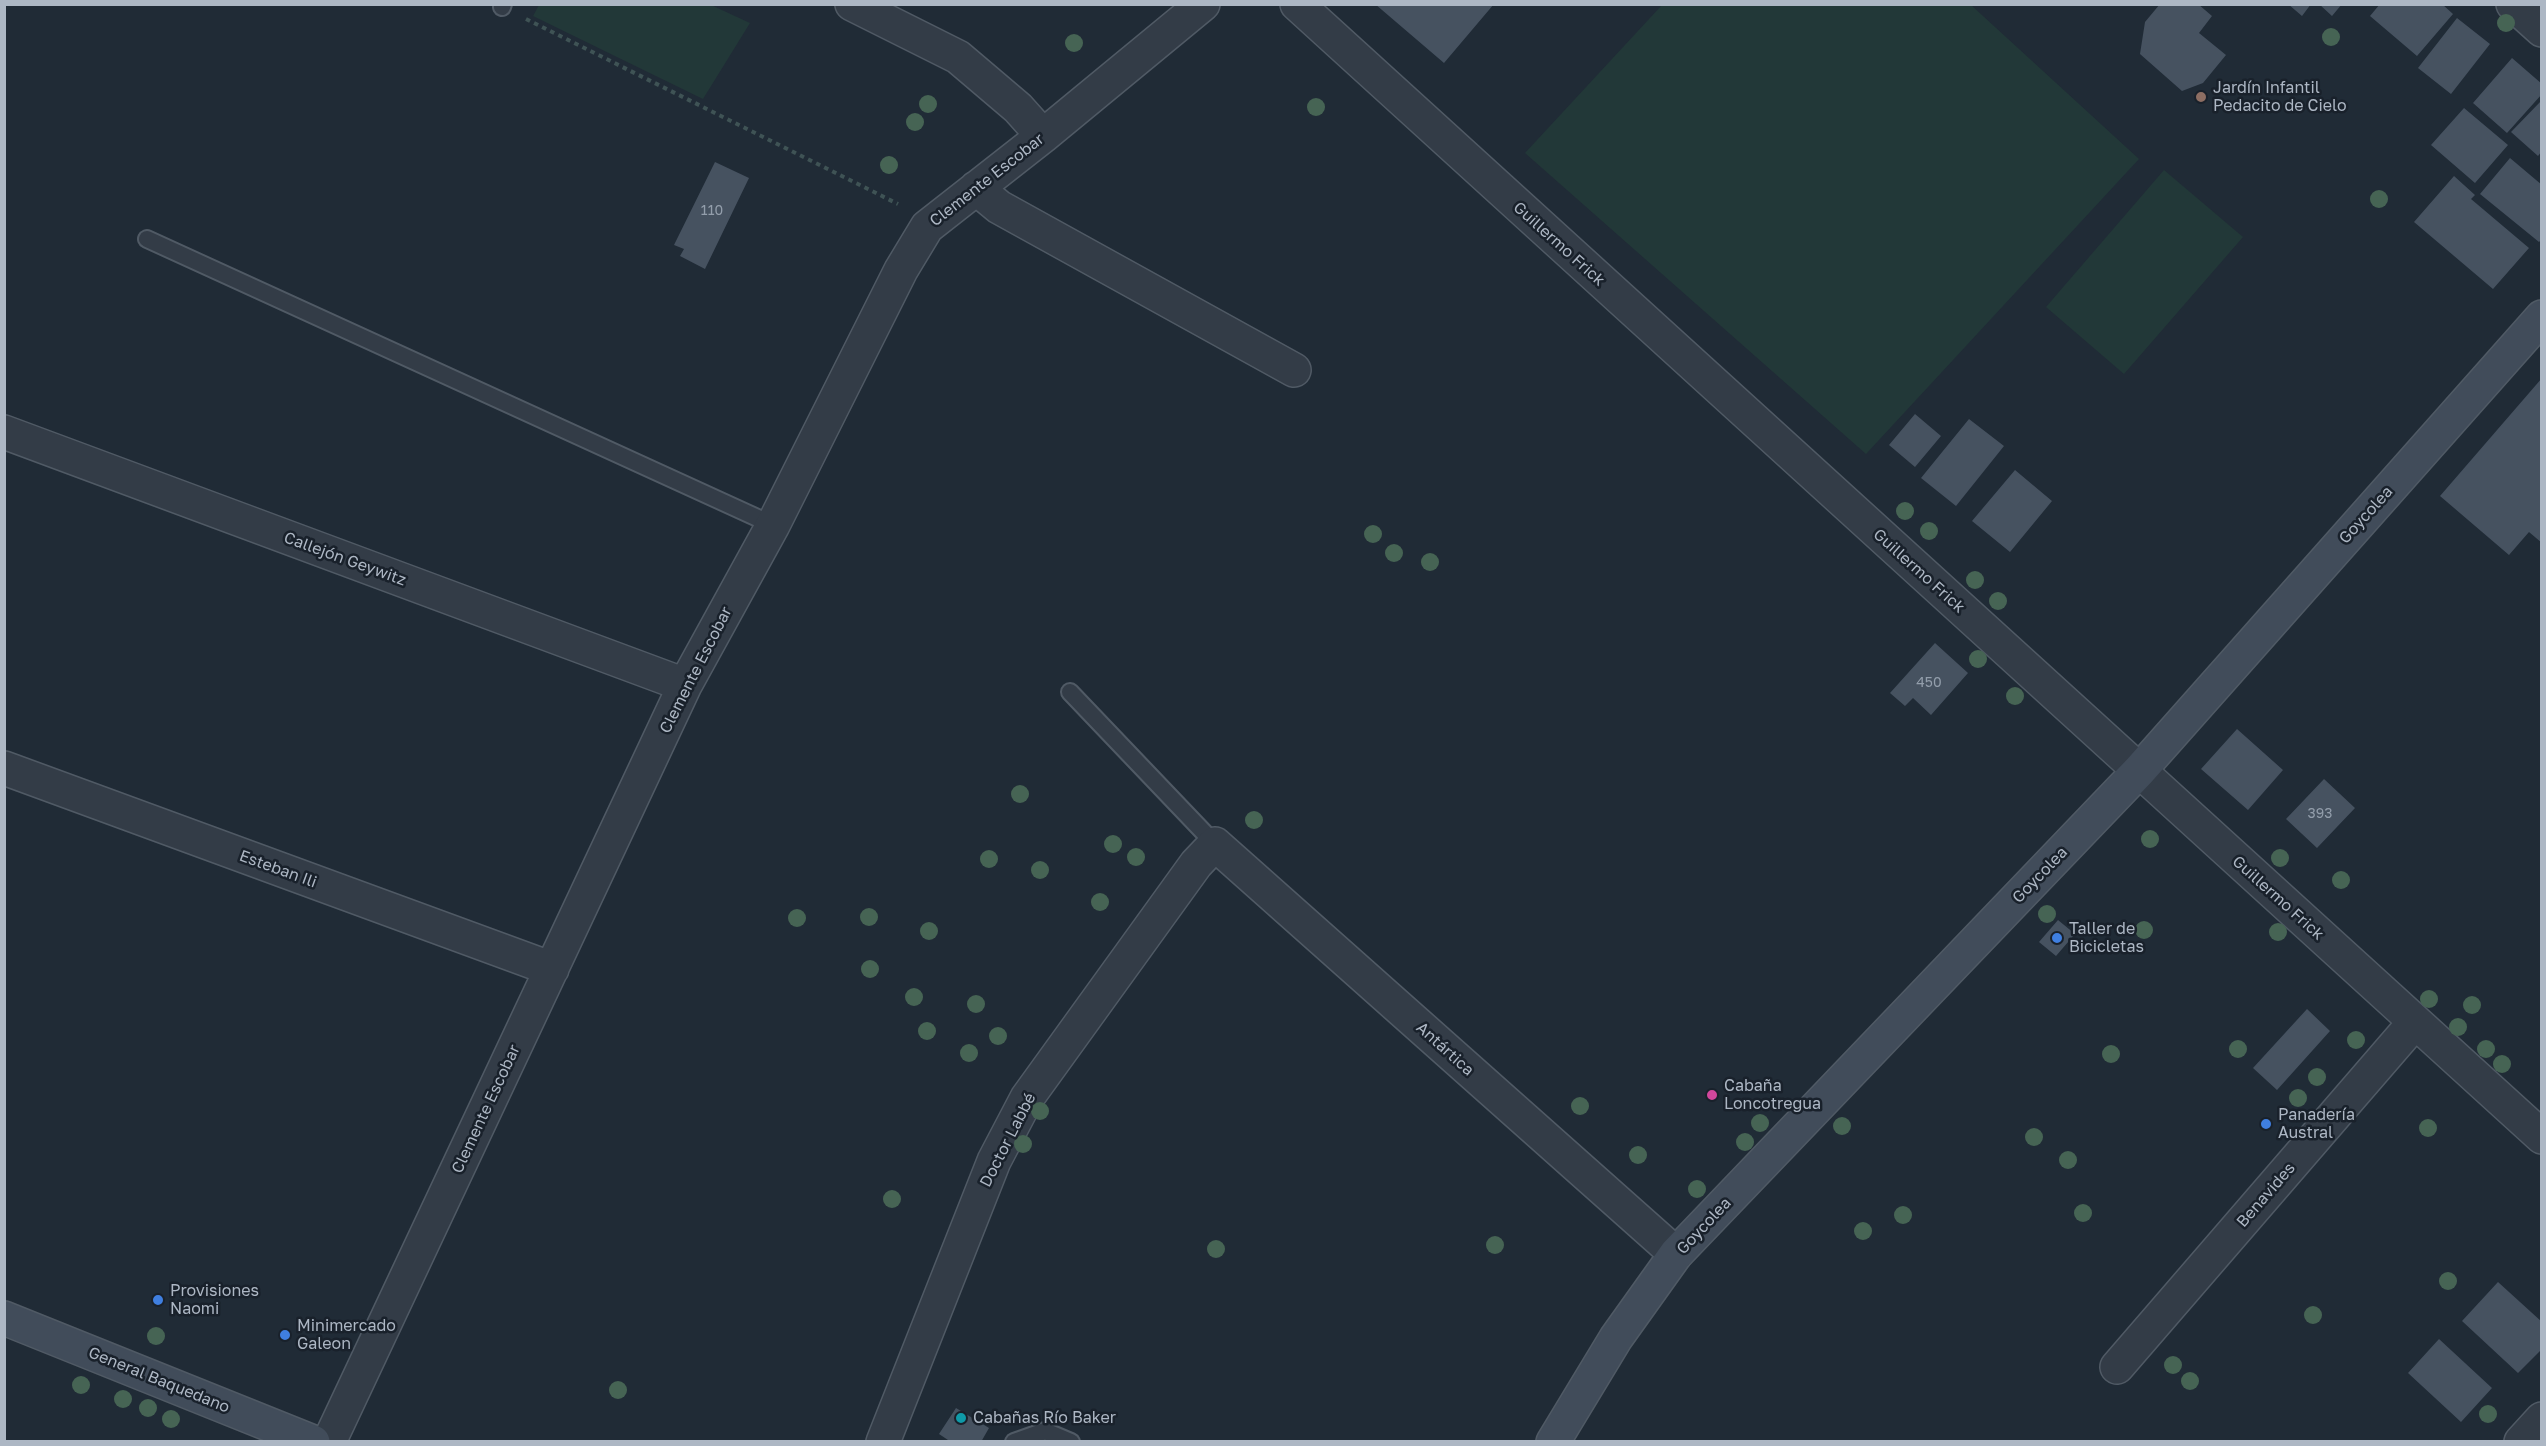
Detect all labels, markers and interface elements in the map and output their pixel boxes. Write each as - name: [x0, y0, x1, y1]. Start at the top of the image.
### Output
- place label: Jardín Infantil Pedacito de Cielo: [2213, 78, 2347, 116]
- marker: Jardín Infantil Pedacito de Cielo: [2194, 90, 2208, 104]
- street label: Clemente Escobar: [926, 129, 1048, 231]
- street label: Guillermo Frick: [1509, 198, 1609, 290]
- house number: 110: [701, 203, 723, 219]
- street label: Goycolea: [2335, 482, 2397, 548]
- street label: Guillermo Frick: [1869, 525, 1969, 617]
- street label: Callejón Geywitz: [281, 528, 409, 590]
- street label: Clemente Escobar: [656, 603, 736, 737]
- house number: 450: [1916, 675, 1942, 691]
- house number: 393: [2308, 806, 2332, 822]
- street label: Goycolea: [2009, 843, 2071, 907]
- street label: Esteban Ili: [237, 846, 319, 892]
- street label: Guillermo Frick: [2228, 852, 2328, 944]
- place label: Taller de Bicicletas: [2069, 919, 2144, 957]
- marker: Taller de Bicicletas: [2050, 931, 2064, 945]
- street label: Antártica: [1412, 1018, 1478, 1080]
- street label: Clemente Escobar: [448, 1042, 524, 1176]
- place label: Cabaña Loncotregua: [1724, 1076, 1821, 1114]
- marker: Cabaña Loncotregua: [1705, 1088, 1719, 1102]
- street label: Doctor Labbé: [976, 1090, 1040, 1190]
- place label: Panadería Austral: [2278, 1105, 2355, 1143]
- marker: Panadería Austral: [2259, 1117, 2273, 1131]
- street label: Benavides: [2233, 1159, 2299, 1231]
- street label: Goycolea: [1673, 1194, 1735, 1258]
- place label: Provisiones Naomi: [170, 1281, 259, 1319]
- marker: Provisiones Naomi: [151, 1293, 165, 1307]
- place label: Minimercado Galeon: [297, 1316, 396, 1354]
- marker: Minimercado Galeon: [278, 1328, 292, 1342]
- street label: General Baquedano: [85, 1343, 233, 1417]
- place label: Cabañas Río Baker: [973, 1408, 1116, 1428]
- marker: Cabañas Río Baker: [954, 1411, 968, 1425]

